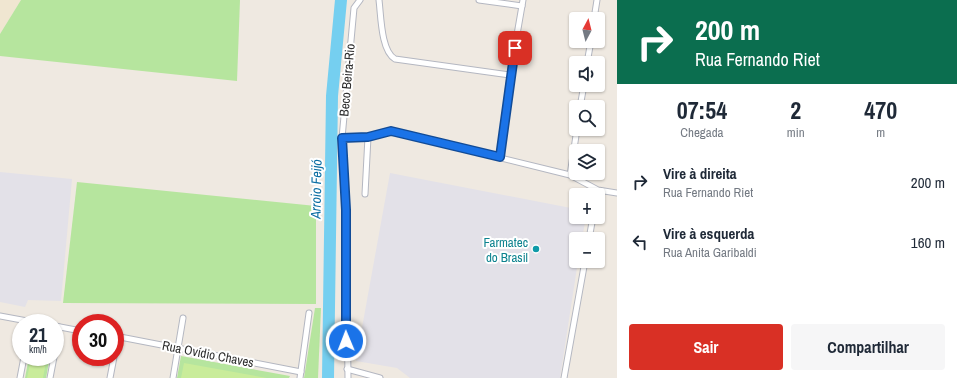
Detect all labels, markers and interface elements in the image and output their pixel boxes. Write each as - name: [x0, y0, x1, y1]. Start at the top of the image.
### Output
- text: 200 m: [695, 11, 760, 49]
- north arrow: [569, 12, 605, 48]
- map controls: [569, 12, 605, 268]
- icon: right: [629, 16, 681, 68]
- pin: [498, 31, 532, 65]
- icon: arrive: [504, 37, 526, 59]
- street label: Beco Beira-Rio: [335, 43, 359, 117]
- text: Rua Fernando Riet: [695, 47, 820, 72]
- button: sound: [569, 56, 605, 92]
- text: 07:54: [677, 94, 727, 126]
- text: 2: [790, 94, 801, 126]
- text: 470: [864, 94, 897, 126]
- button: search: [569, 100, 605, 136]
- text: Chegada: [680, 124, 724, 141]
- text: min: [787, 124, 805, 141]
- text: m: [876, 124, 885, 141]
- button: layers: [569, 144, 605, 180]
- water label: Arroio Feijó: [306, 159, 326, 220]
- text: Vire à direita: [663, 163, 737, 184]
- icon: right: [629, 171, 651, 193]
- text: 200 m: [911, 172, 945, 193]
- text: Rua Fernando Riet: [663, 184, 753, 201]
- button: +: [569, 188, 605, 224]
- text: Vire à esquerda: [663, 223, 754, 244]
- icon: left: [629, 231, 651, 253]
- button: −: [569, 232, 605, 268]
- text: 160 m: [911, 232, 945, 253]
- place label: Farmatec do Brasil: [484, 234, 528, 266]
- marker: Farmatec do Brasil: [531, 244, 541, 254]
- text: Rua Anita Garibaldi: [663, 244, 757, 261]
- speed limit sign: 30: [72, 314, 124, 366]
- position arrow: [325, 320, 367, 362]
- text: 21: [29, 321, 47, 348]
- button: Sair: [629, 324, 783, 370]
- button: Compartilhar: [791, 324, 945, 370]
- street label: Rua Ovídio Chaves: [161, 337, 255, 371]
- text: km/h: [29, 343, 47, 356]

